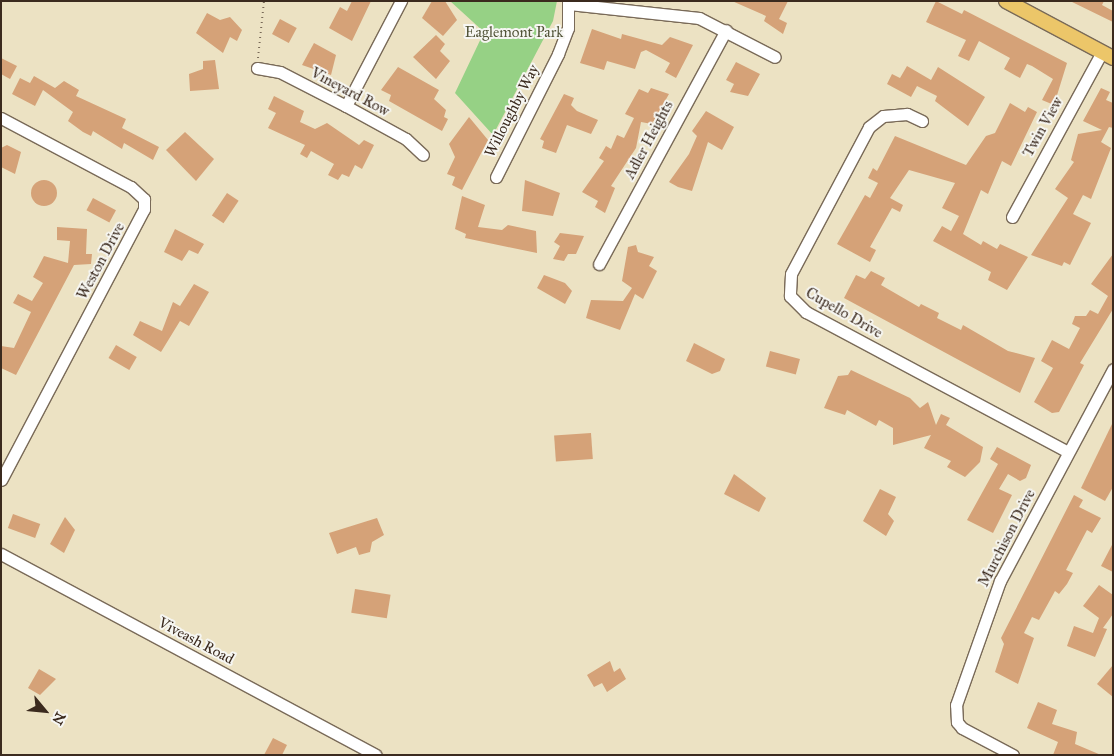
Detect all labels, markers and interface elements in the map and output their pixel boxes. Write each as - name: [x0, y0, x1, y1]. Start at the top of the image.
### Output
- park label: Eaglemont Park: [465, 24, 563, 42]
- street label: Willoughby Way: [481, 62, 543, 160]
- street label: Vineyard Row: [308, 64, 392, 120]
- street label: Twin View: [1019, 94, 1067, 160]
- street label: Adler Heights: [621, 98, 677, 182]
- street label: Weston Drive: [73, 220, 129, 302]
- street label: Cupello Drive: [802, 284, 886, 342]
- street label: Murchison Drive: [975, 486, 1039, 590]
- street label: Viveash Road: [155, 614, 237, 668]
- north arrow: [20, 686, 70, 736]
- text: N: [48, 709, 69, 728]

